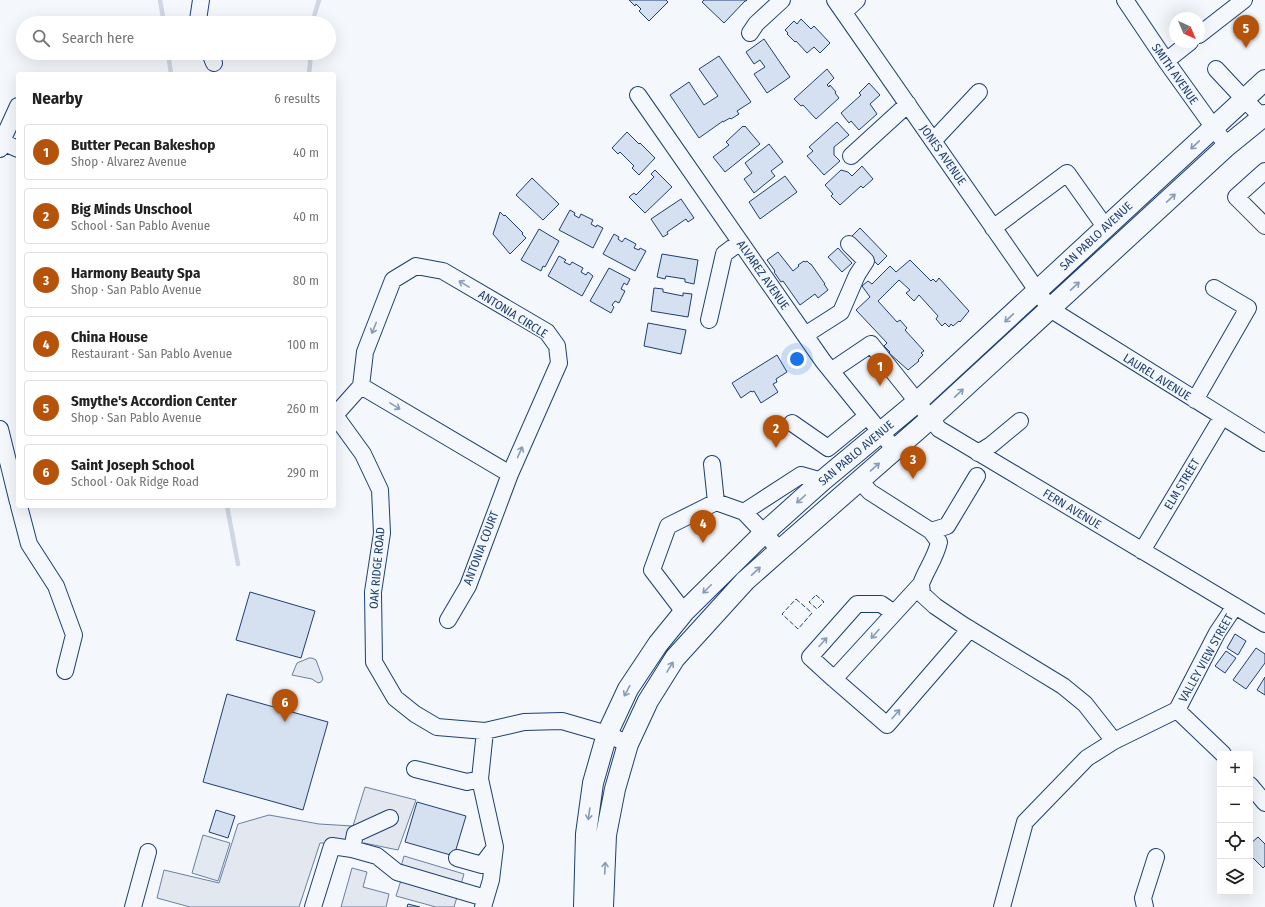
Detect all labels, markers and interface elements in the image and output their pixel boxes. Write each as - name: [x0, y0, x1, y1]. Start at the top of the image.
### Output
- north arrow: [1169, 12, 1205, 48]
- pin: 5: [1233, 15, 1259, 48]
- search box: [16, 16, 336, 60]
- icon: search: [30, 27, 52, 49]
- text: Search here: [62, 29, 134, 47]
- street label: SMITH AVENUE: [1149, 41, 1201, 107]
- text: Nearby: [32, 88, 83, 109]
- text: 6 results: [274, 91, 320, 106]
- street label: JONES AVENUE: [917, 122, 969, 188]
- text: Butter Pecan Bakeshop: [71, 136, 215, 154]
- one-way arrow: [1190, 140, 1200, 149]
- text: 1: [43, 145, 49, 160]
- text: 40 m: [293, 145, 319, 160]
- text: Shop · Alvarez Avenue: [71, 154, 187, 169]
- one-way arrow: [1166, 193, 1176, 203]
- street label: SAN PABLO AVENUE: [1057, 199, 1135, 273]
- text: Big Minds Unschool: [71, 200, 192, 218]
- text: 2: [43, 209, 49, 224]
- text: 40 m: [293, 209, 319, 224]
- text: School · San Pablo Avenue: [71, 218, 210, 233]
- street label: ALVAREZ AVENUE: [734, 238, 792, 313]
- text: Harmony Beauty Spa: [71, 264, 200, 282]
- text: 3: [43, 273, 49, 288]
- text: 80 m: [293, 273, 319, 288]
- one-way arrow: [458, 279, 470, 287]
- one-way arrow: [1070, 281, 1080, 291]
- text: Shop · San Pablo Avenue: [71, 282, 201, 297]
- street label: ANTONIA CIRCLE: [476, 287, 550, 341]
- one-way arrow: [1004, 313, 1014, 322]
- one-way arrow: [370, 322, 377, 334]
- text: China House: [71, 328, 148, 346]
- text: 4: [43, 337, 49, 352]
- text: 100 m: [287, 337, 319, 352]
- text: Restaurant · San Pablo Avenue: [71, 346, 232, 361]
- your location: [787, 349, 807, 369]
- street label: LAUREL AVENUE: [1121, 351, 1194, 403]
- pin: 1: [867, 353, 893, 386]
- one-way arrow: [954, 388, 964, 398]
- text: Smythe's Accordion Center: [71, 392, 237, 410]
- text: 5: [43, 401, 49, 416]
- text: 260 m: [287, 401, 319, 416]
- one-way arrow: [389, 402, 400, 410]
- text: Shop · San Pablo Avenue: [71, 410, 201, 425]
- pin: 2: [763, 415, 789, 448]
- street label: SAN PABLO AVENUE: [816, 417, 897, 488]
- pin: 3: [900, 446, 926, 479]
- one-way arrow: [517, 447, 524, 459]
- text: Saint Joseph School: [71, 456, 194, 474]
- street label: ELM STREET: [1161, 456, 1203, 512]
- one-way arrow: [870, 463, 880, 472]
- text: 6: [43, 465, 49, 480]
- text: 290 m: [287, 465, 319, 480]
- text: School · Oak Ridge Road: [71, 474, 199, 489]
- street label: FERN AVENUE: [1040, 486, 1104, 532]
- one-way arrow: [796, 495, 807, 504]
- street label: ANTONIA COURT: [460, 509, 502, 587]
- pin: 4: [690, 510, 716, 543]
- street label: OAK RIDGE ROAD: [366, 527, 388, 609]
- one-way arrow: [751, 567, 761, 576]
- one-way arrow: [702, 584, 712, 594]
- street label: VALLEY VIEW STREET: [1176, 611, 1236, 704]
- one-way arrow: [870, 629, 880, 639]
- one-way arrow: [818, 637, 828, 647]
- one-way arrow: [665, 662, 674, 673]
- one-way arrow: [623, 685, 631, 697]
- pin: 6: [272, 689, 298, 722]
- one-way arrow: [891, 709, 900, 720]
- map controls: [1217, 751, 1253, 895]
- button: +: [1217, 751, 1253, 787]
- button: −: [1217, 787, 1253, 823]
- one-way arrow: [585, 807, 593, 820]
- button: locate: [1217, 823, 1253, 859]
- button: layers: [1217, 859, 1253, 895]
- one-way arrow: [601, 862, 608, 875]

